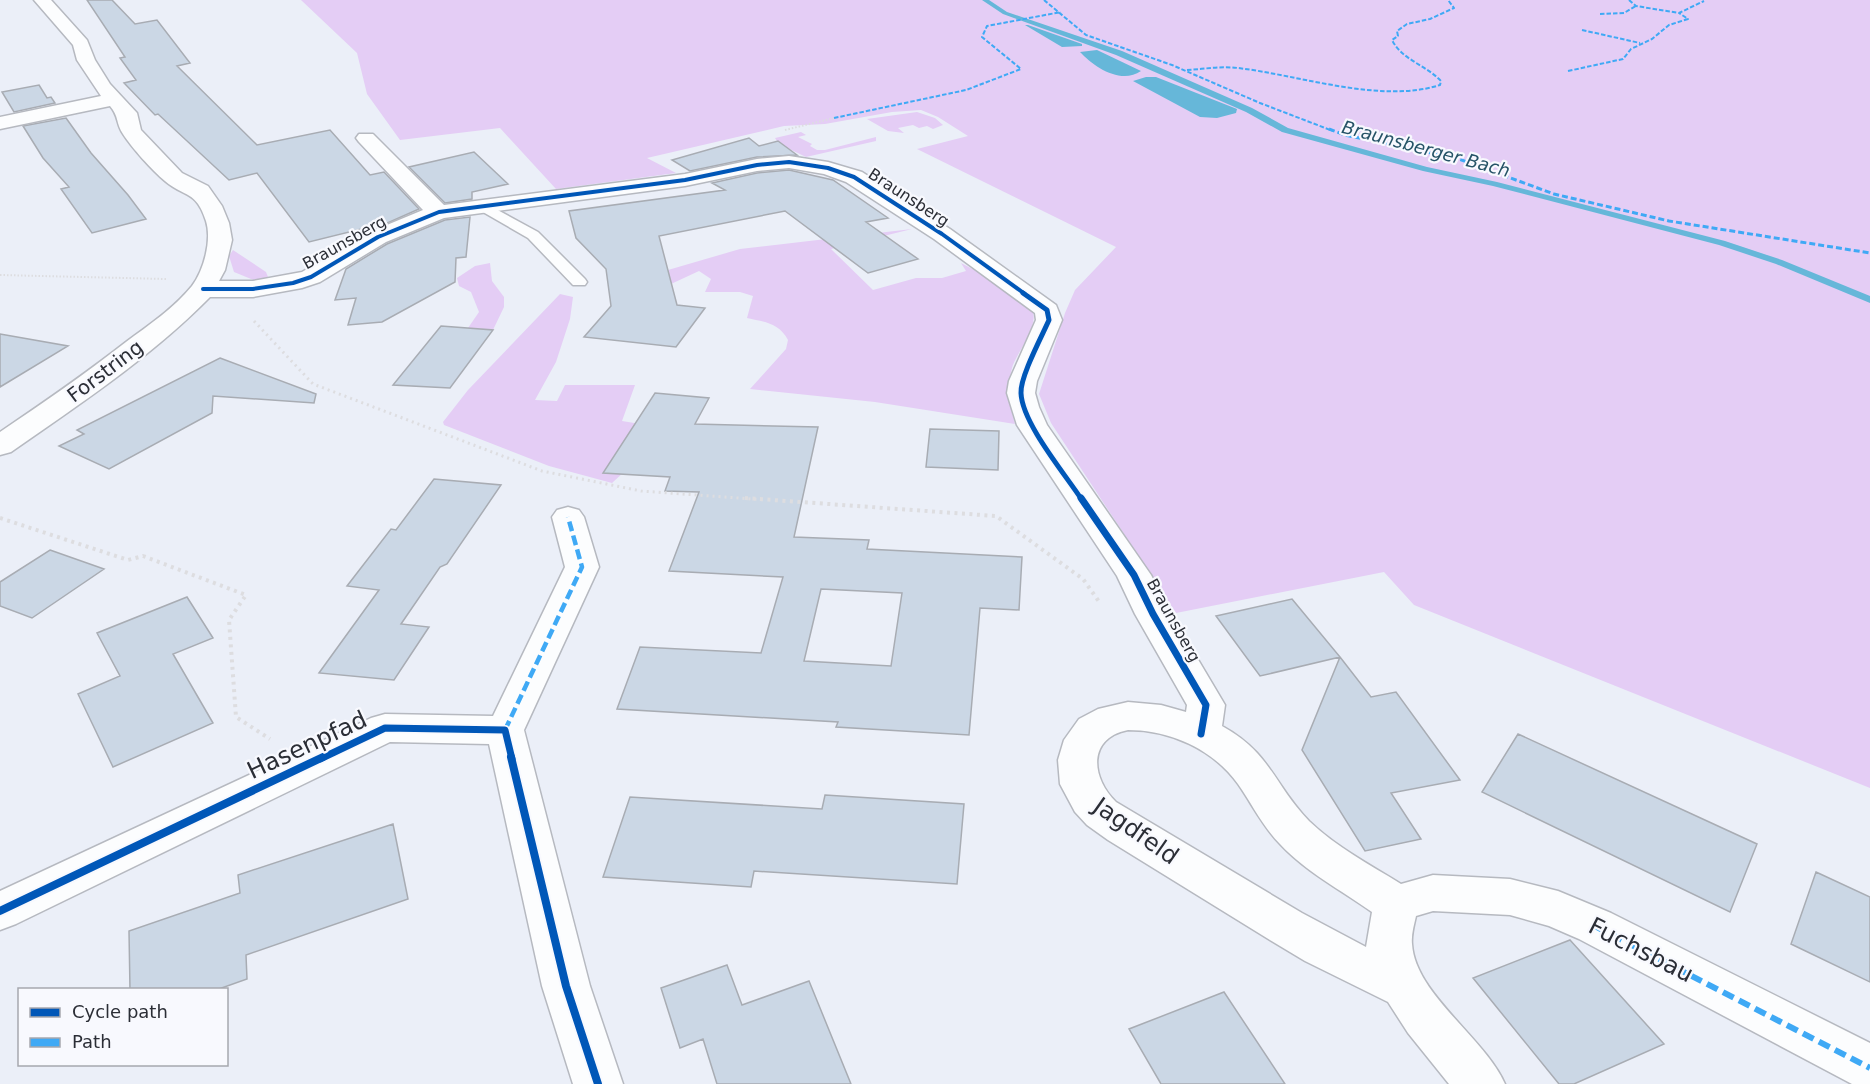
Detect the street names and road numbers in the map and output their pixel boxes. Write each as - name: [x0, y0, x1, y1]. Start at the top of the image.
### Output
- street label: Braunsberg: [865, 164, 953, 231]
- street label: Braunsberg: [299, 212, 389, 273]
- street label: Forstring: [62, 335, 148, 407]
- street label: Braunsberg: [1143, 575, 1204, 665]
- street label: Hasenpfad: [243, 705, 371, 785]
- street label: Jagdfeld: [1086, 790, 1184, 870]
- street label: Fuchsbau: [1584, 912, 1698, 988]

